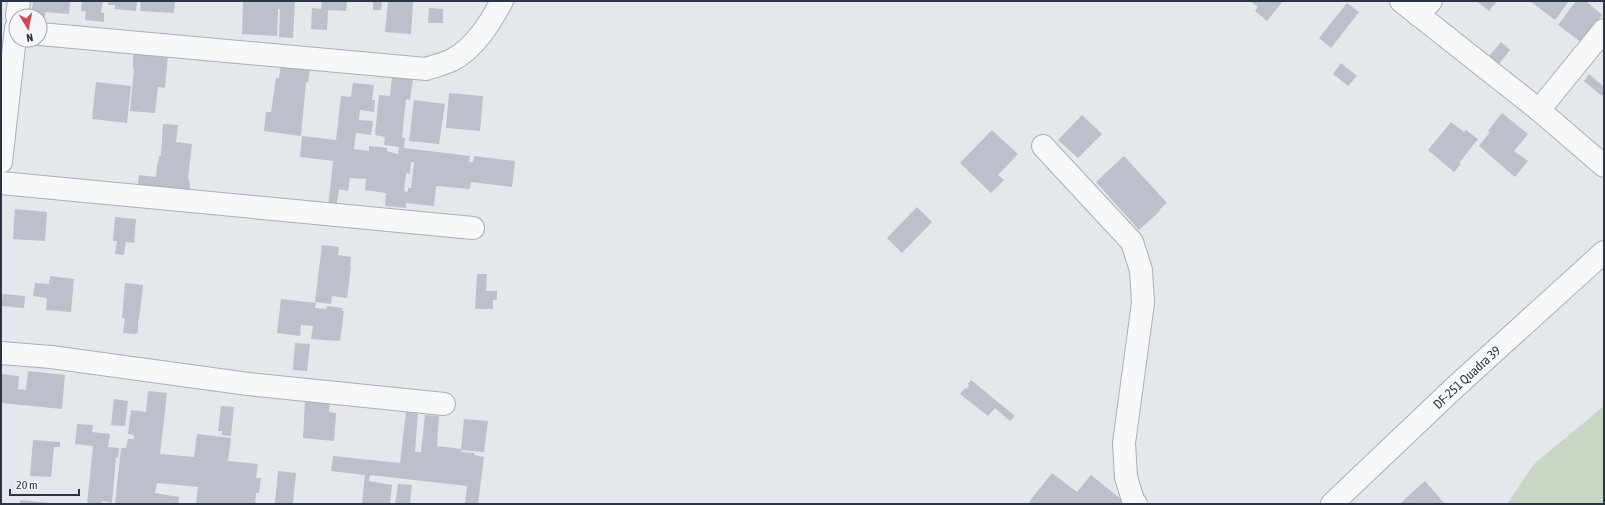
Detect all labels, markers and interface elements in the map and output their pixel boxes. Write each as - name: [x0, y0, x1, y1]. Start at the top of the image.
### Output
- north arrow: [8, 8, 48, 48]
- text: N: [25, 31, 34, 44]
- street label: DF-251 Quadra 39: [1430, 343, 1503, 412]
- scale bar: [10, 471, 79, 497]
- text: 20 m: [16, 478, 38, 492]

